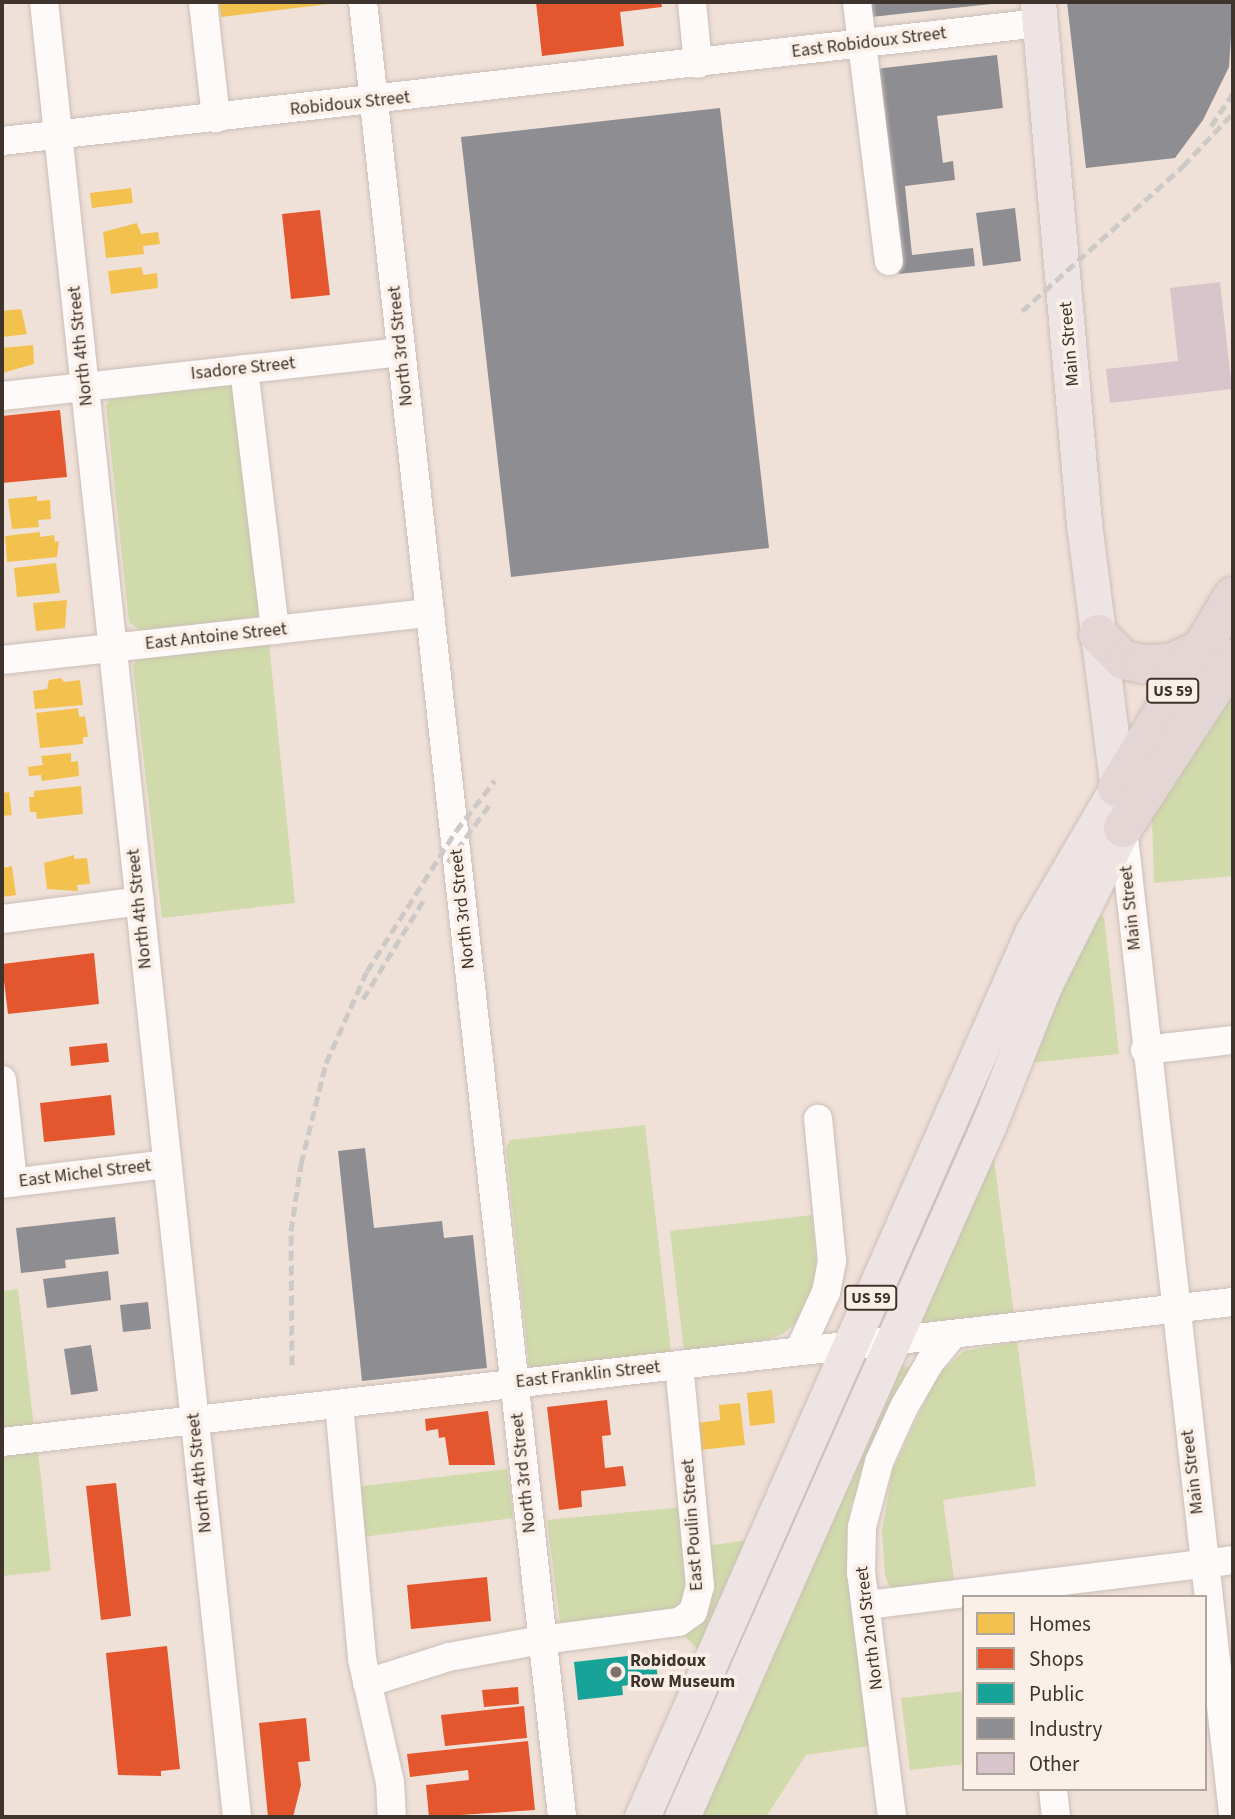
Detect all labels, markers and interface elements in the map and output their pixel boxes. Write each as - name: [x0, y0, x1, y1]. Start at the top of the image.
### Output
- street label: East Robidoux Street: [790, 23, 948, 63]
- street label: Robidoux Street: [289, 87, 411, 121]
- street label: North 4th Street: [64, 285, 98, 407]
- street label: North 3rd Street: [384, 285, 418, 407]
- street label: Main Street: [1056, 301, 1084, 387]
- street label: Isadore Street: [190, 353, 296, 385]
- street label: East Antoine Street: [144, 619, 288, 655]
- road number: US 59: [1145, 678, 1201, 704]
- street label: North 4th Street: [123, 848, 157, 970]
- street label: North 3rd Street: [446, 848, 480, 970]
- street label: Main Street: [1116, 865, 1146, 951]
- street label: East Michel Street: [18, 1155, 152, 1193]
- road number: US 59: [843, 1286, 899, 1310]
- street label: East Franklin Street: [515, 1357, 661, 1393]
- street label: North 4th Street: [183, 1412, 217, 1534]
- street label: North 3rd Street: [507, 1412, 541, 1534]
- street label: Main Street: [1177, 1428, 1209, 1516]
- street label: East Poulin Street: [678, 1458, 708, 1592]
- street label: North 2nd Street: [852, 1565, 888, 1691]
- legend: [962, 1595, 1207, 1791]
- text: Homes: [1029, 1609, 1091, 1639]
- text: Shops: [1029, 1644, 1083, 1674]
- place label: Robidoux Row Museum: [630, 1651, 735, 1694]
- marker: Robidoux Row Museum: [608, 1664, 624, 1680]
- text: Public: [1029, 1679, 1084, 1709]
- text: Industry: [1029, 1714, 1102, 1744]
- text: Other: [1029, 1749, 1079, 1779]

